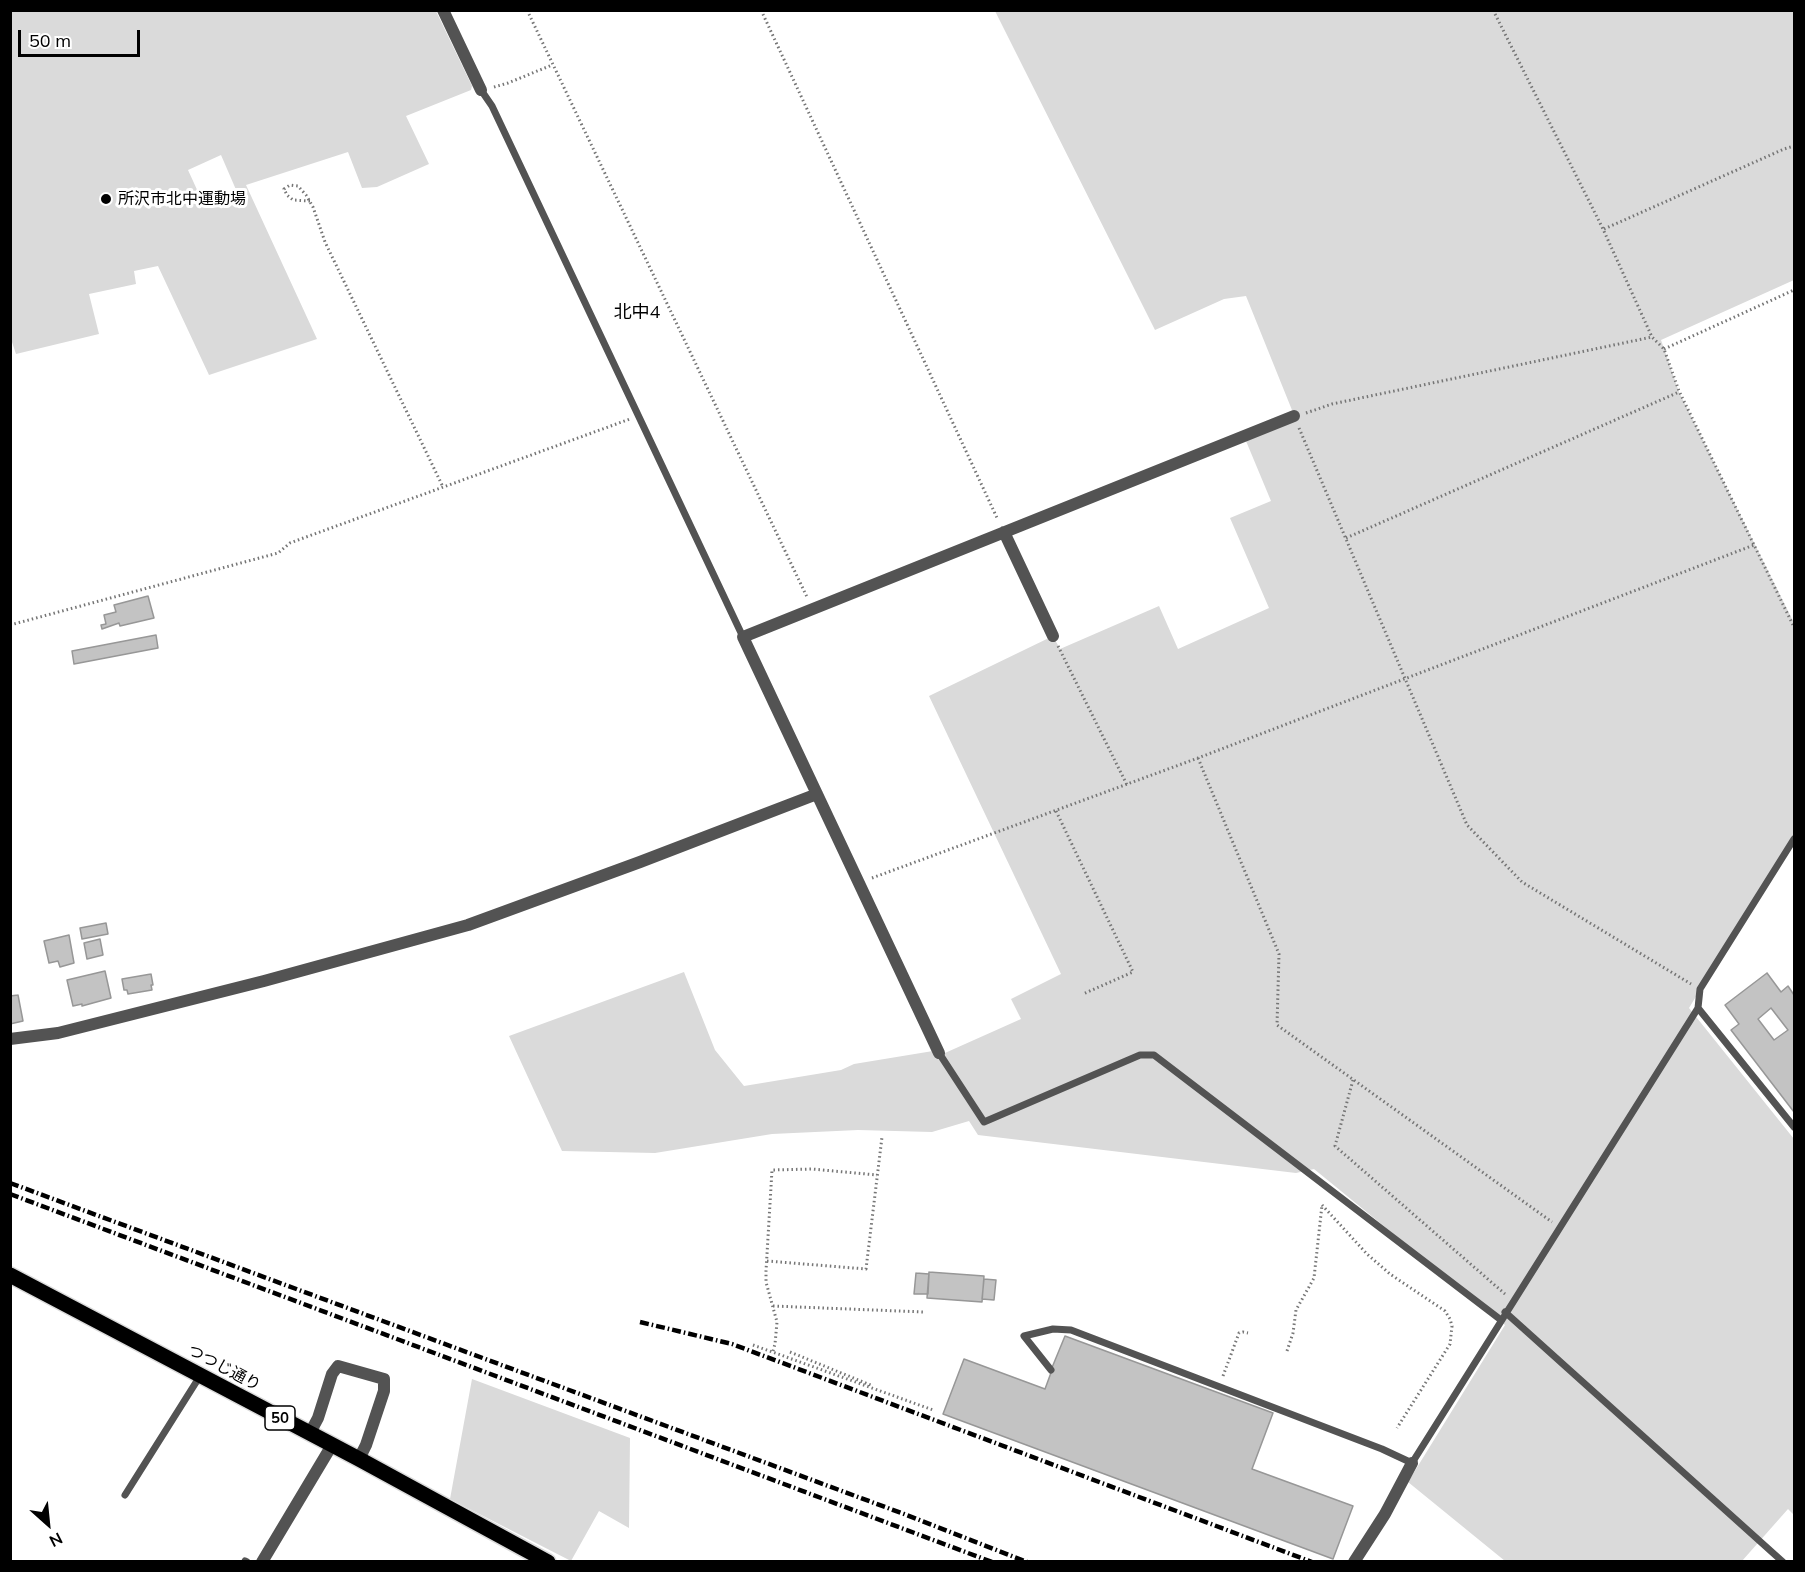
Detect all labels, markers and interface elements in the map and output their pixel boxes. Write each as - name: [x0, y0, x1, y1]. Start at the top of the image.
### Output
- scale bar: [21, 18, 142, 56]
- text: 50 m: [29, 29, 71, 52]
- place label: 所沢市北中運動場: [118, 189, 246, 209]
- marker: 所沢市北中運動場: [99, 192, 113, 206]
- district label: 北中4: [614, 302, 660, 324]
- street label: つつじ通り: [184, 1341, 264, 1395]
- road number: 50: [265, 1406, 295, 1430]
- north arrow: [18, 1494, 78, 1554]
- text: N: [46, 1528, 66, 1552]

